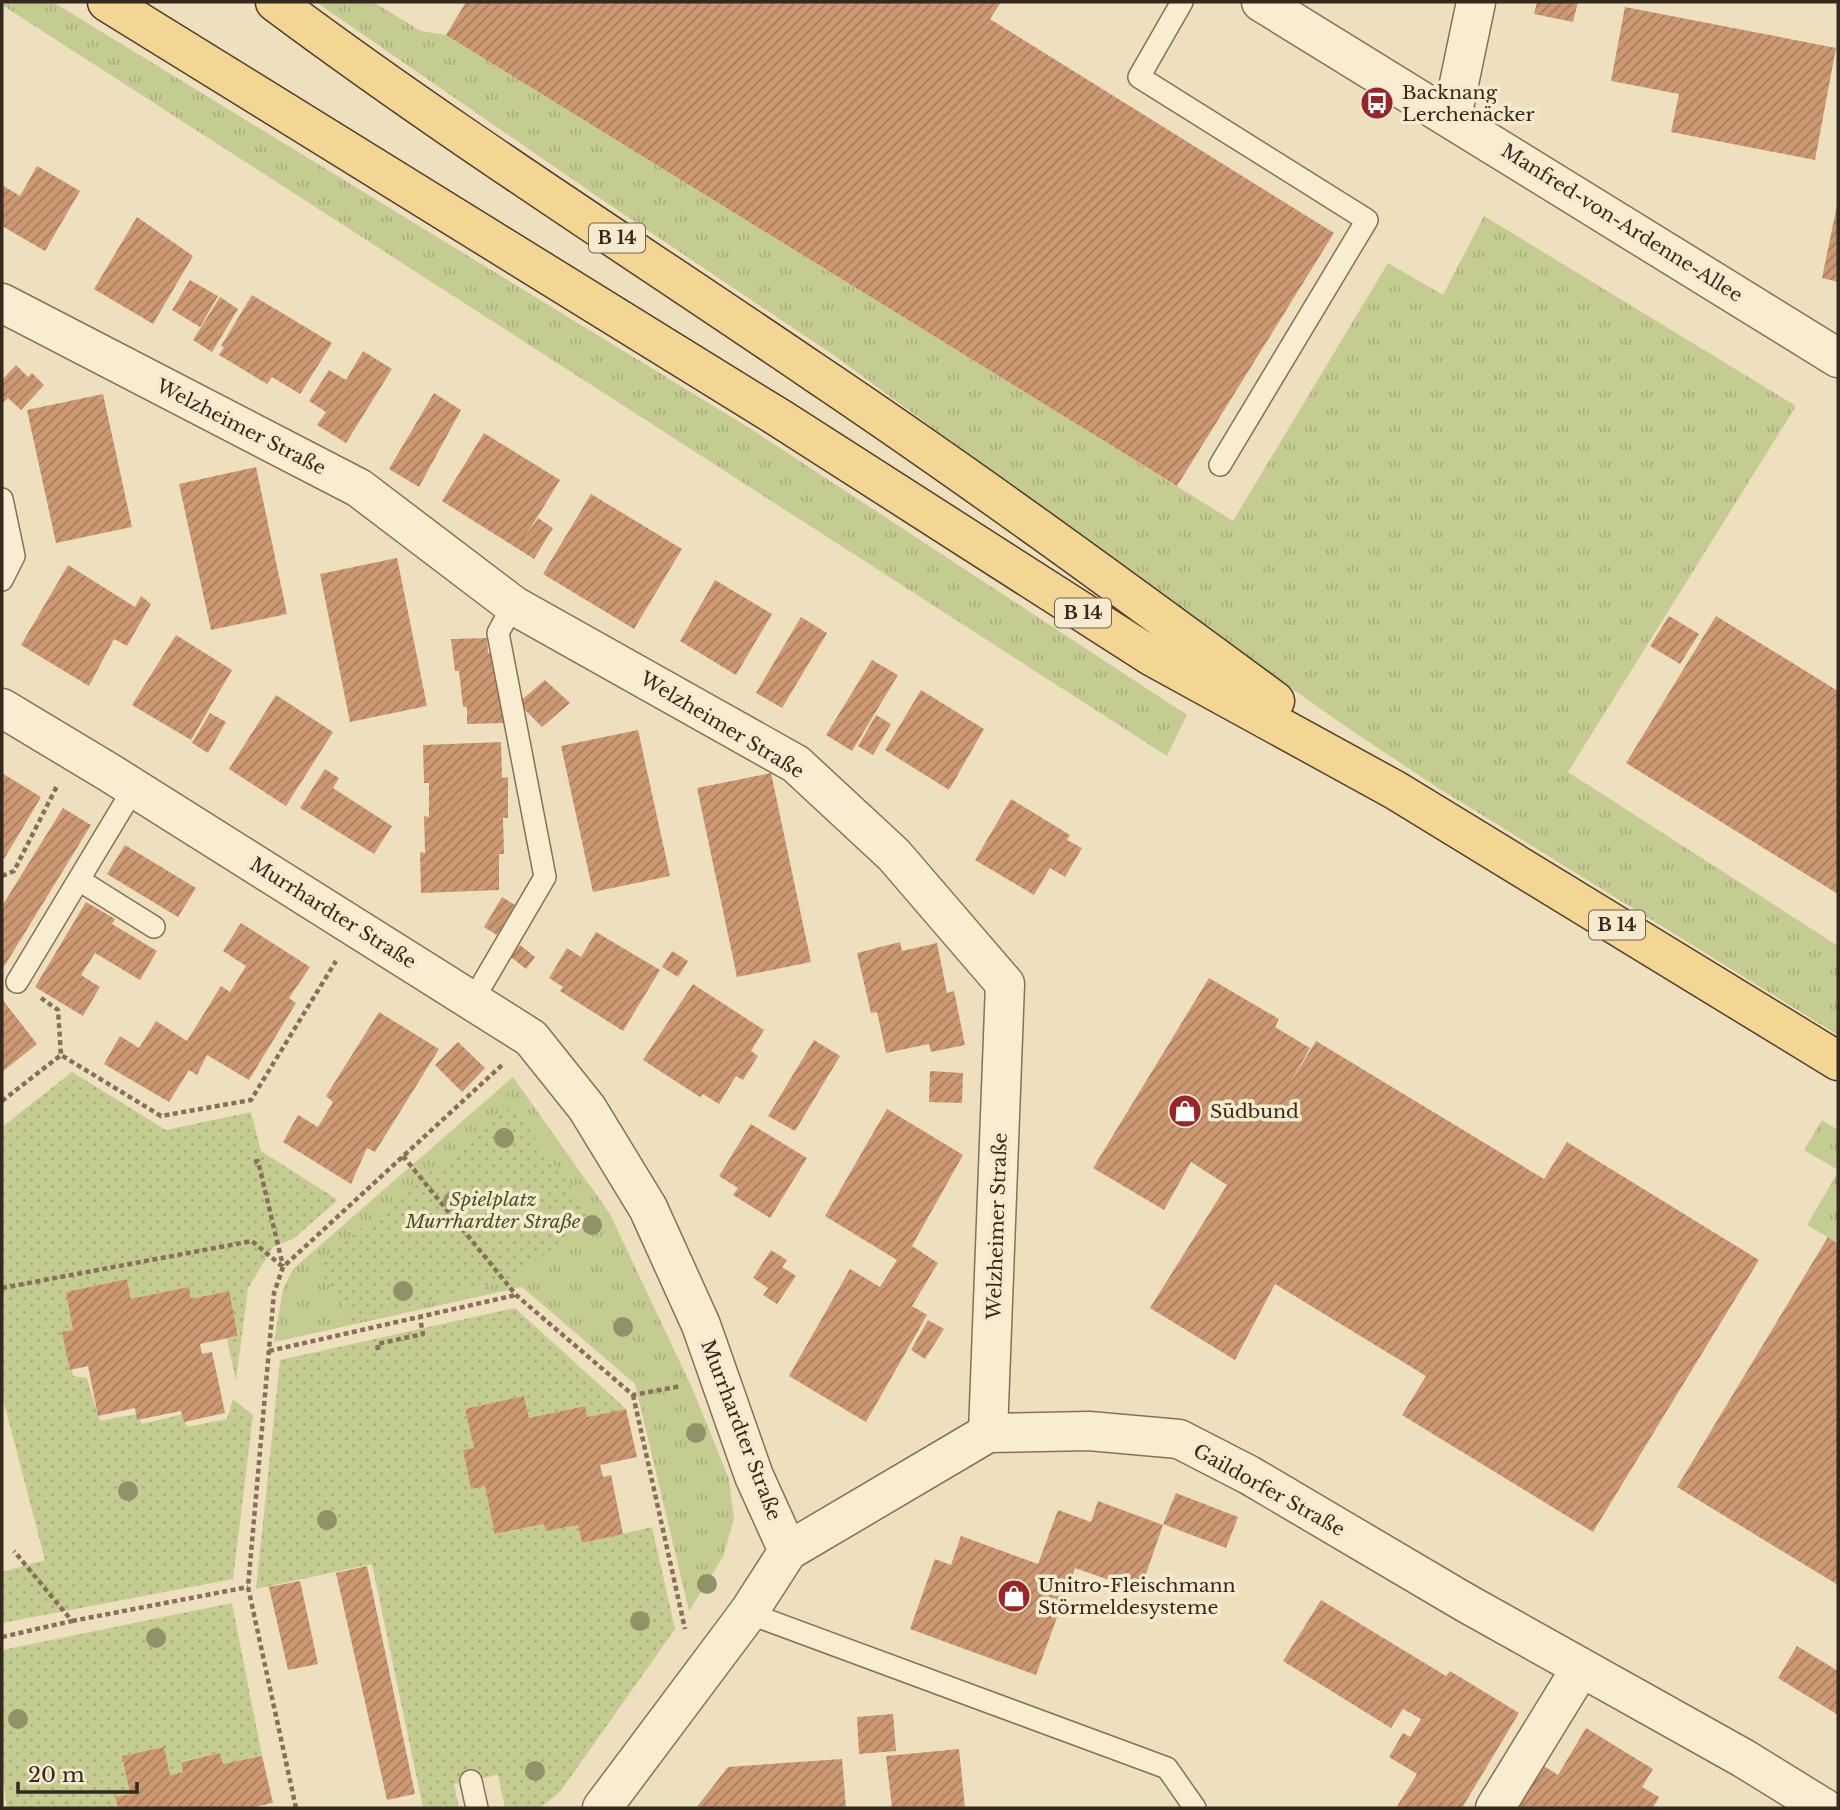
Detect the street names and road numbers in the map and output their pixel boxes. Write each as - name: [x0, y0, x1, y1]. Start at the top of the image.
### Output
- street label: Manfred-von-Ardenne-Allee: [1497, 139, 1747, 307]
- road number: B 14: [589, 224, 645, 252]
- street label: Welzheimer Straße: [152, 374, 330, 480]
- road number: B 14: [1055, 598, 1111, 628]
- street label: Welzheimer Straße: [635, 666, 808, 783]
- street label: Murrhardter Straße: [246, 853, 420, 973]
- road number: B 14: [1589, 910, 1645, 940]
- street label: Welzheimer Straße: [982, 1132, 1012, 1321]
- street label: Murrhardter Straße: [696, 1337, 786, 1523]
- street label: Gaildorfer Straße: [1189, 1439, 1349, 1541]

